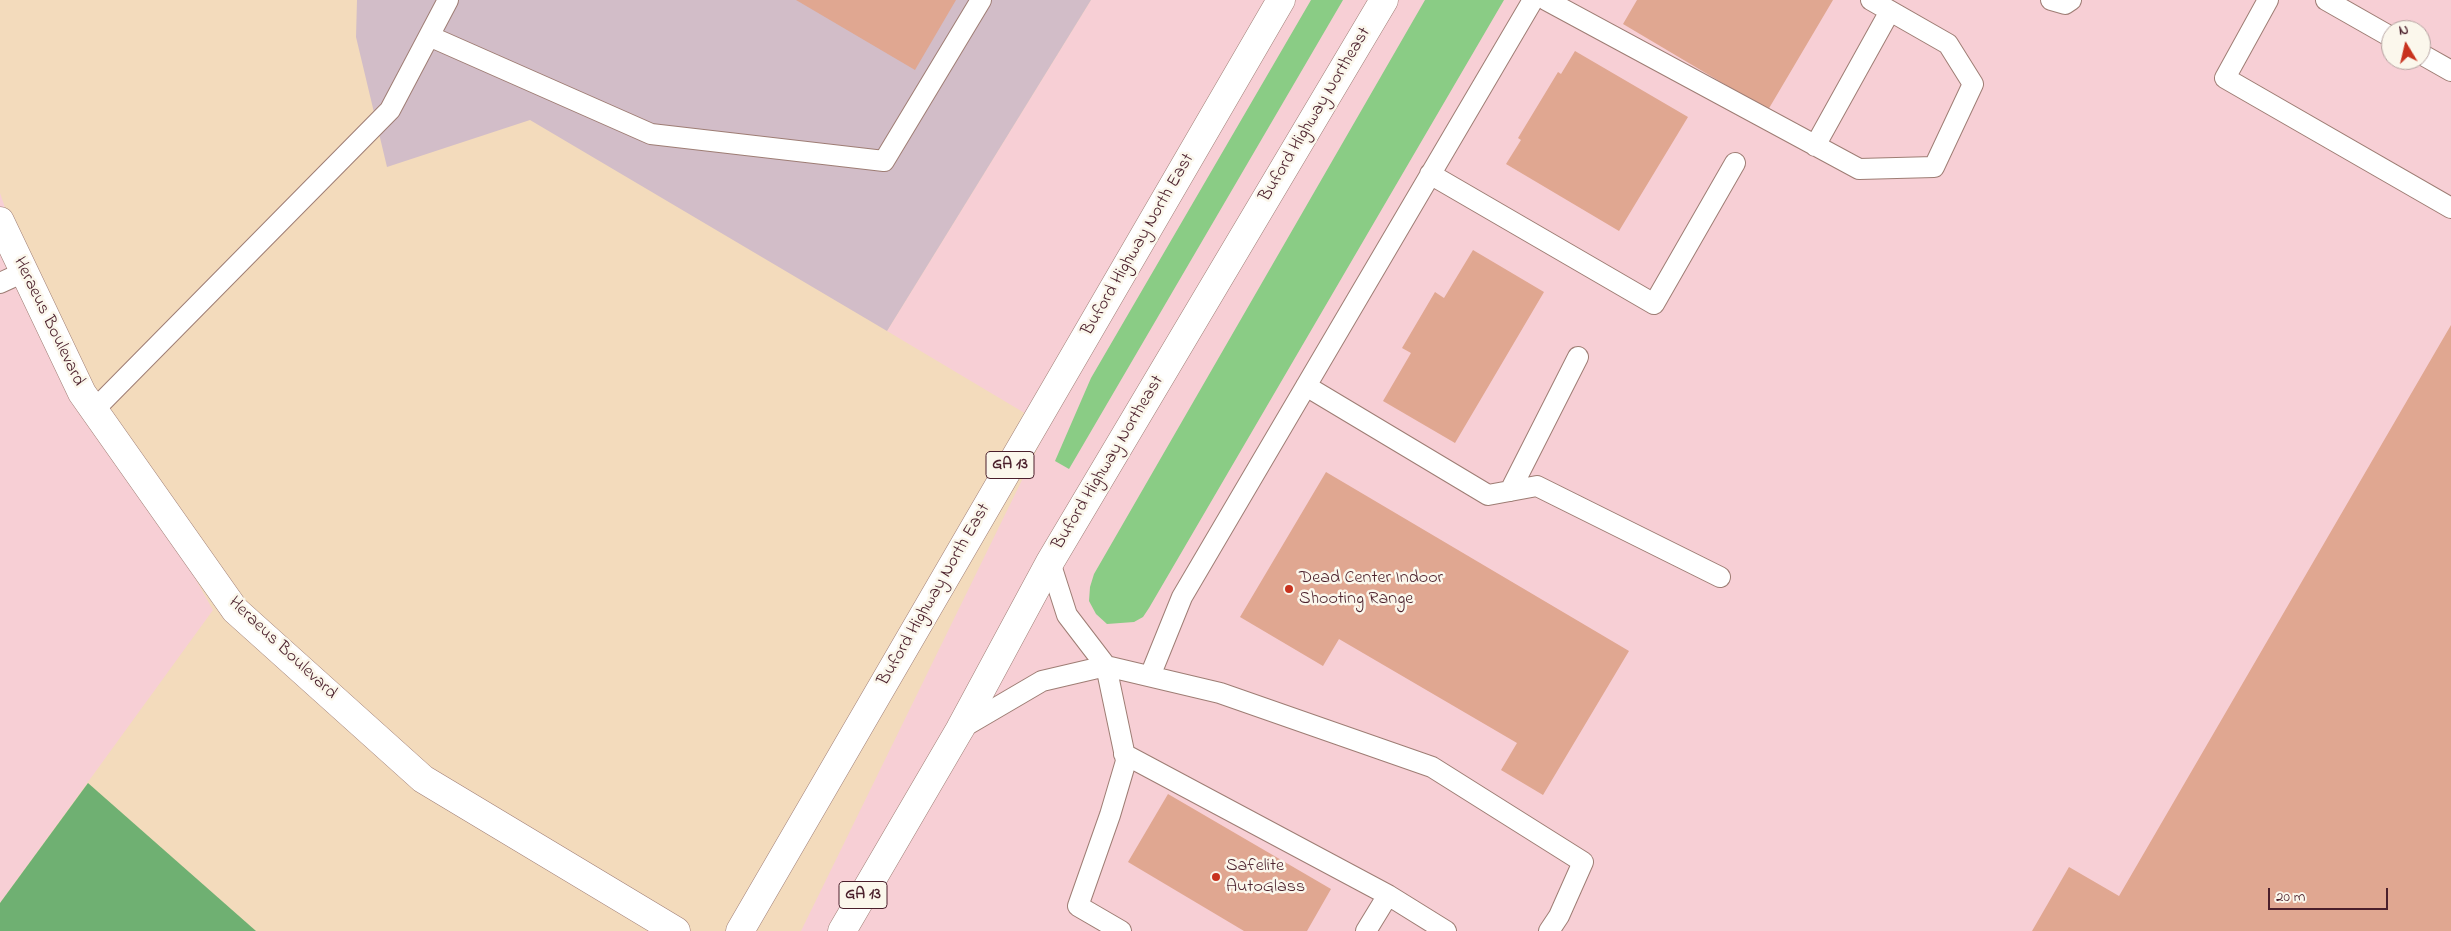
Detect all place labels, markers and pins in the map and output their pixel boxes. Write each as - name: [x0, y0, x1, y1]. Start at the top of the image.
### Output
- place label: Dead Center Indoor Shooting Range: [1299, 568, 1443, 610]
- marker: Dead Center Indoor Shooting Range: [1283, 583, 1295, 595]
- place label: Safelite AutoGlass: [1226, 856, 1305, 899]
- marker: Safelite AutoGlass: [1210, 871, 1222, 883]

